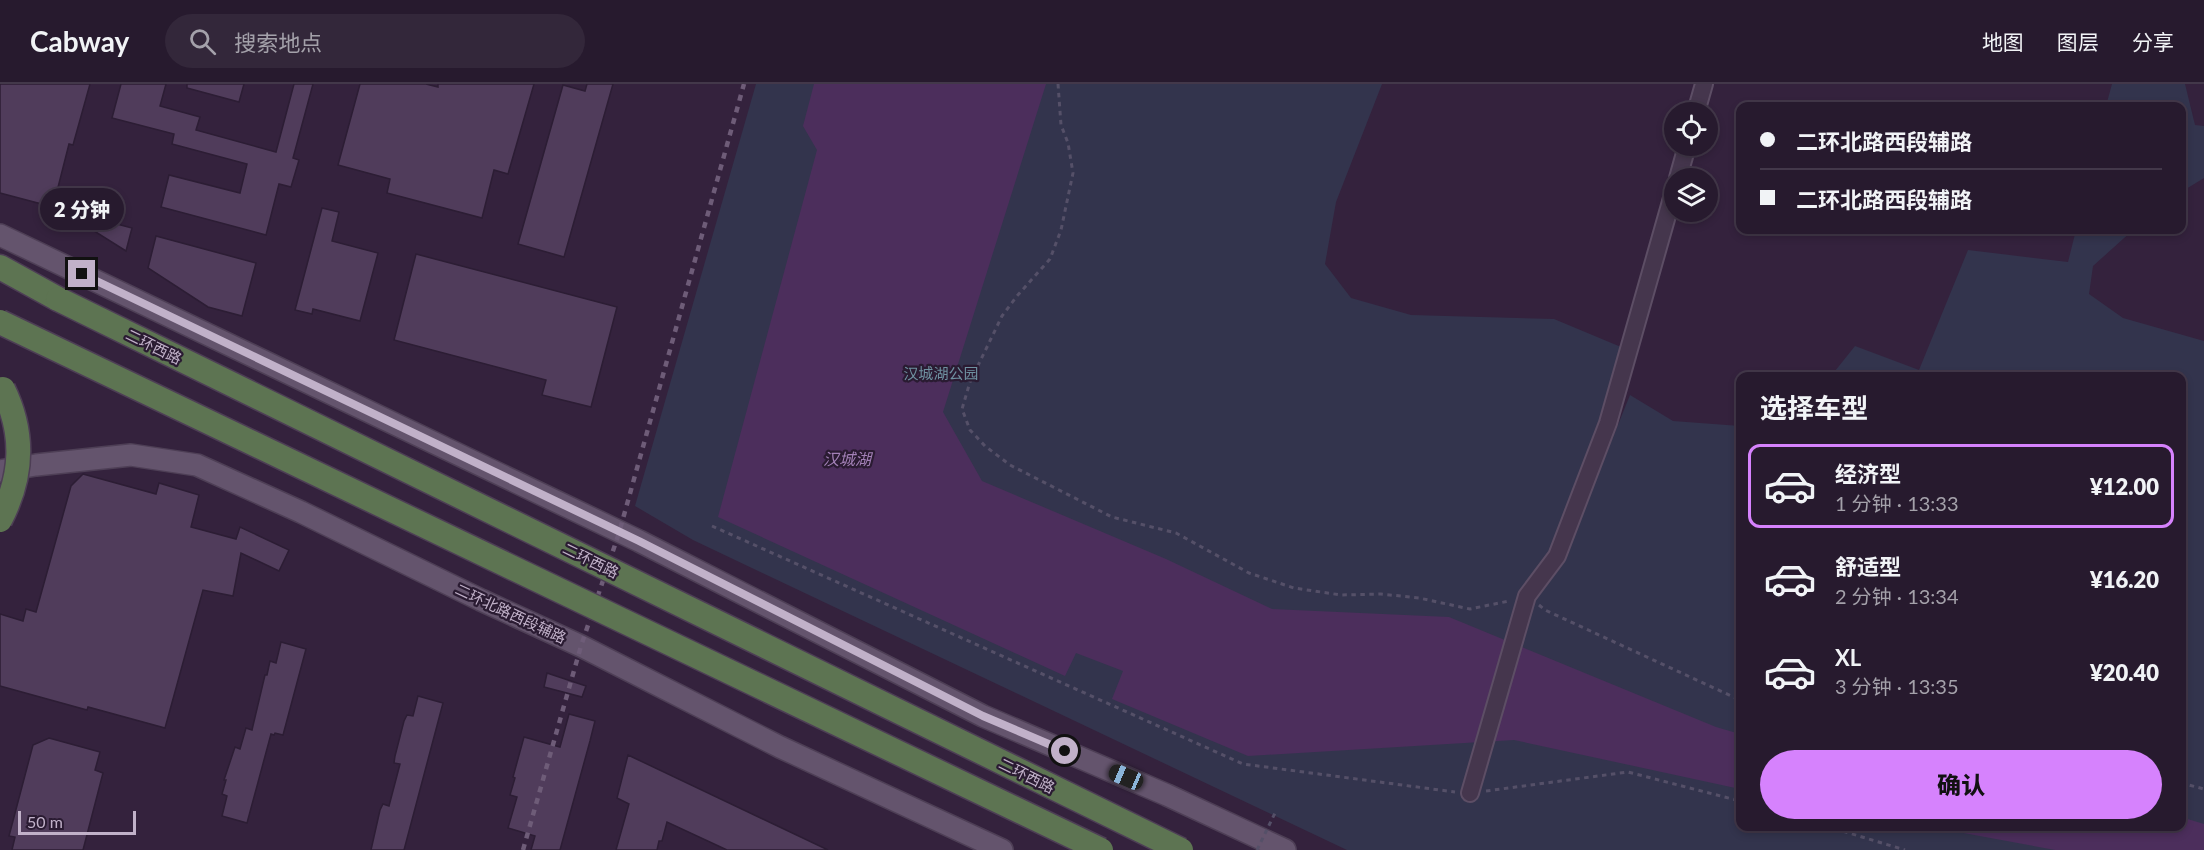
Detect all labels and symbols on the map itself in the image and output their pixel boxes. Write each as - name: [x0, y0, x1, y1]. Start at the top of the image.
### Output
- callout: 2 分钟: [40, 187, 124, 229]
- route end: [68, 260, 95, 287]
- street label: 二环西路: [123, 325, 185, 367]
- park label: 汉城湖公园: [903, 364, 979, 382]
- water label: 汉城湖: [823, 449, 874, 468]
- street label: 二环西路: [560, 539, 622, 581]
- street label: 二环北路西段辅路: [453, 579, 569, 647]
- route start: [1051, 737, 1078, 764]
- street label: 二环西路: [996, 754, 1058, 796]
- car: [1106, 762, 1146, 792]
- scale bar: [18, 808, 136, 836]

